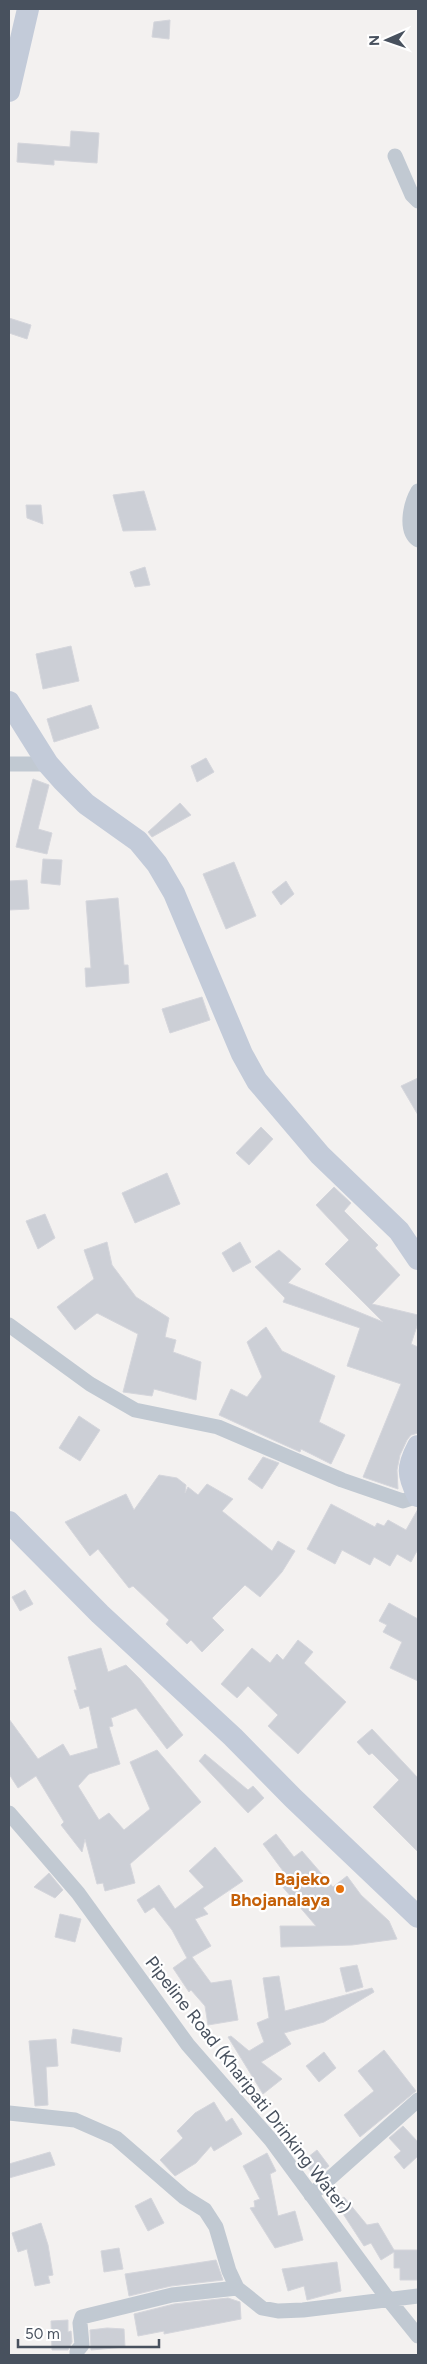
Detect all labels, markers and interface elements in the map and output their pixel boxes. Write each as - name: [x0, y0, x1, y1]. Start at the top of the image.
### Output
- north arrow: [362, 15, 412, 65]
- text: N: [366, 35, 383, 46]
- place label: Bajeko Bhojanalaya: [230, 1868, 330, 1911]
- marker: Bajeko Bhojanalaya: [334, 1883, 346, 1895]
- street label: Pipeline Road (Kharipati Drinking Water): [141, 1952, 355, 2218]
- scale bar: [18, 2316, 159, 2348]
- text: 50 m: [25, 2325, 60, 2343]

